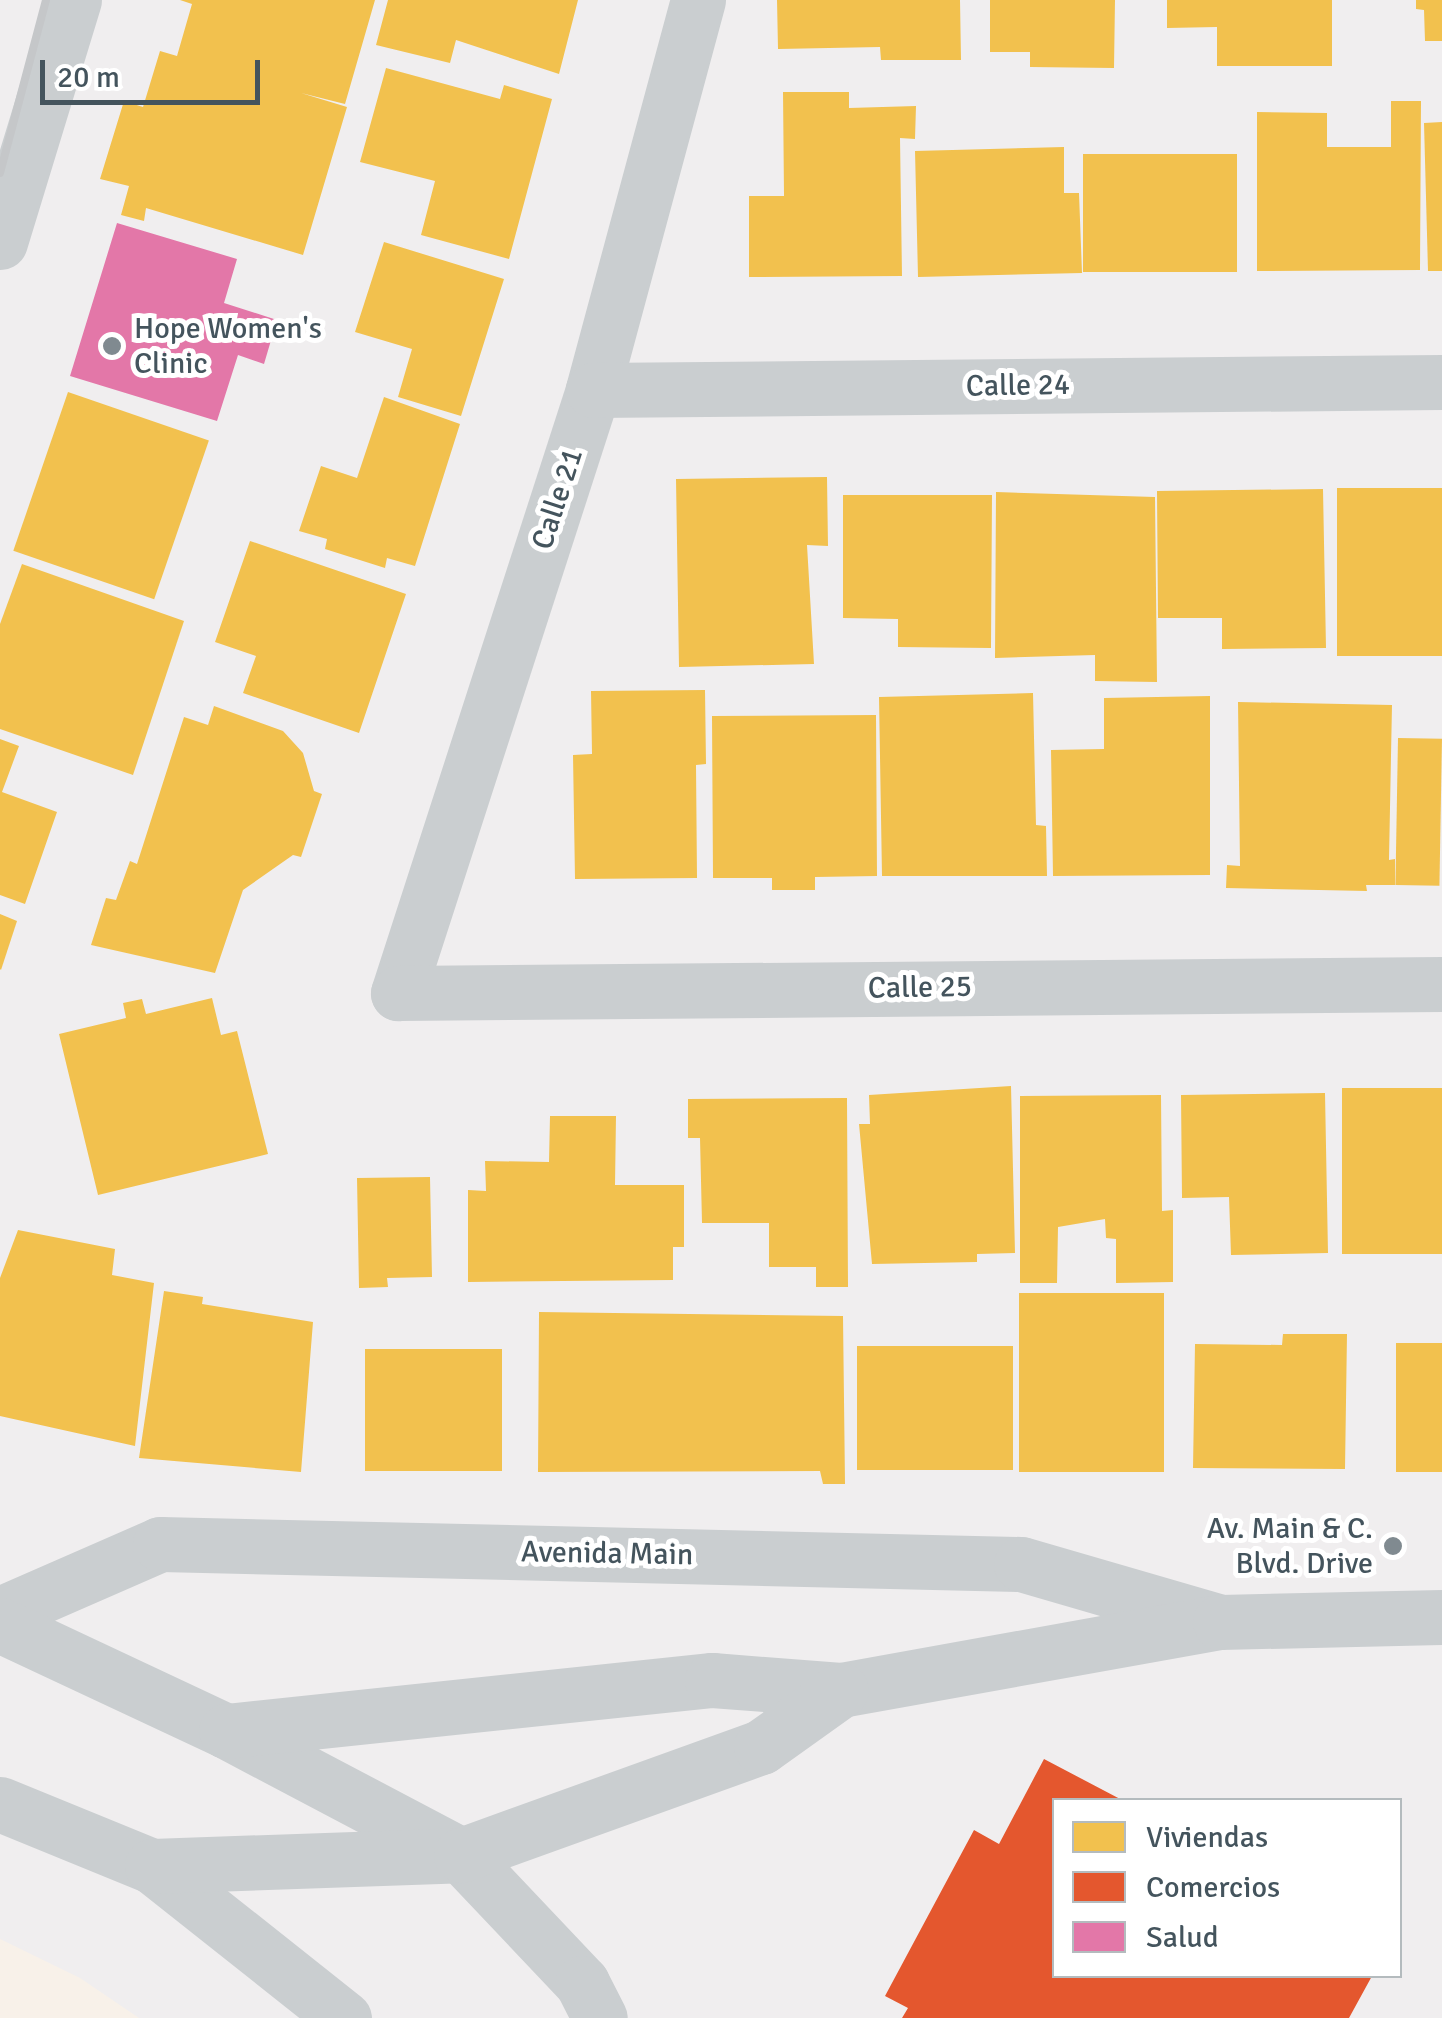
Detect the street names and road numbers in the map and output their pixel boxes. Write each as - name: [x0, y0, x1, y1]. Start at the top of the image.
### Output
- street label: Calle 24: [966, 367, 1070, 405]
- street label: Calle 21: [525, 444, 591, 554]
- street label: Calle 25: [868, 969, 972, 1007]
- street label: Avenida Main: [521, 1534, 693, 1574]

